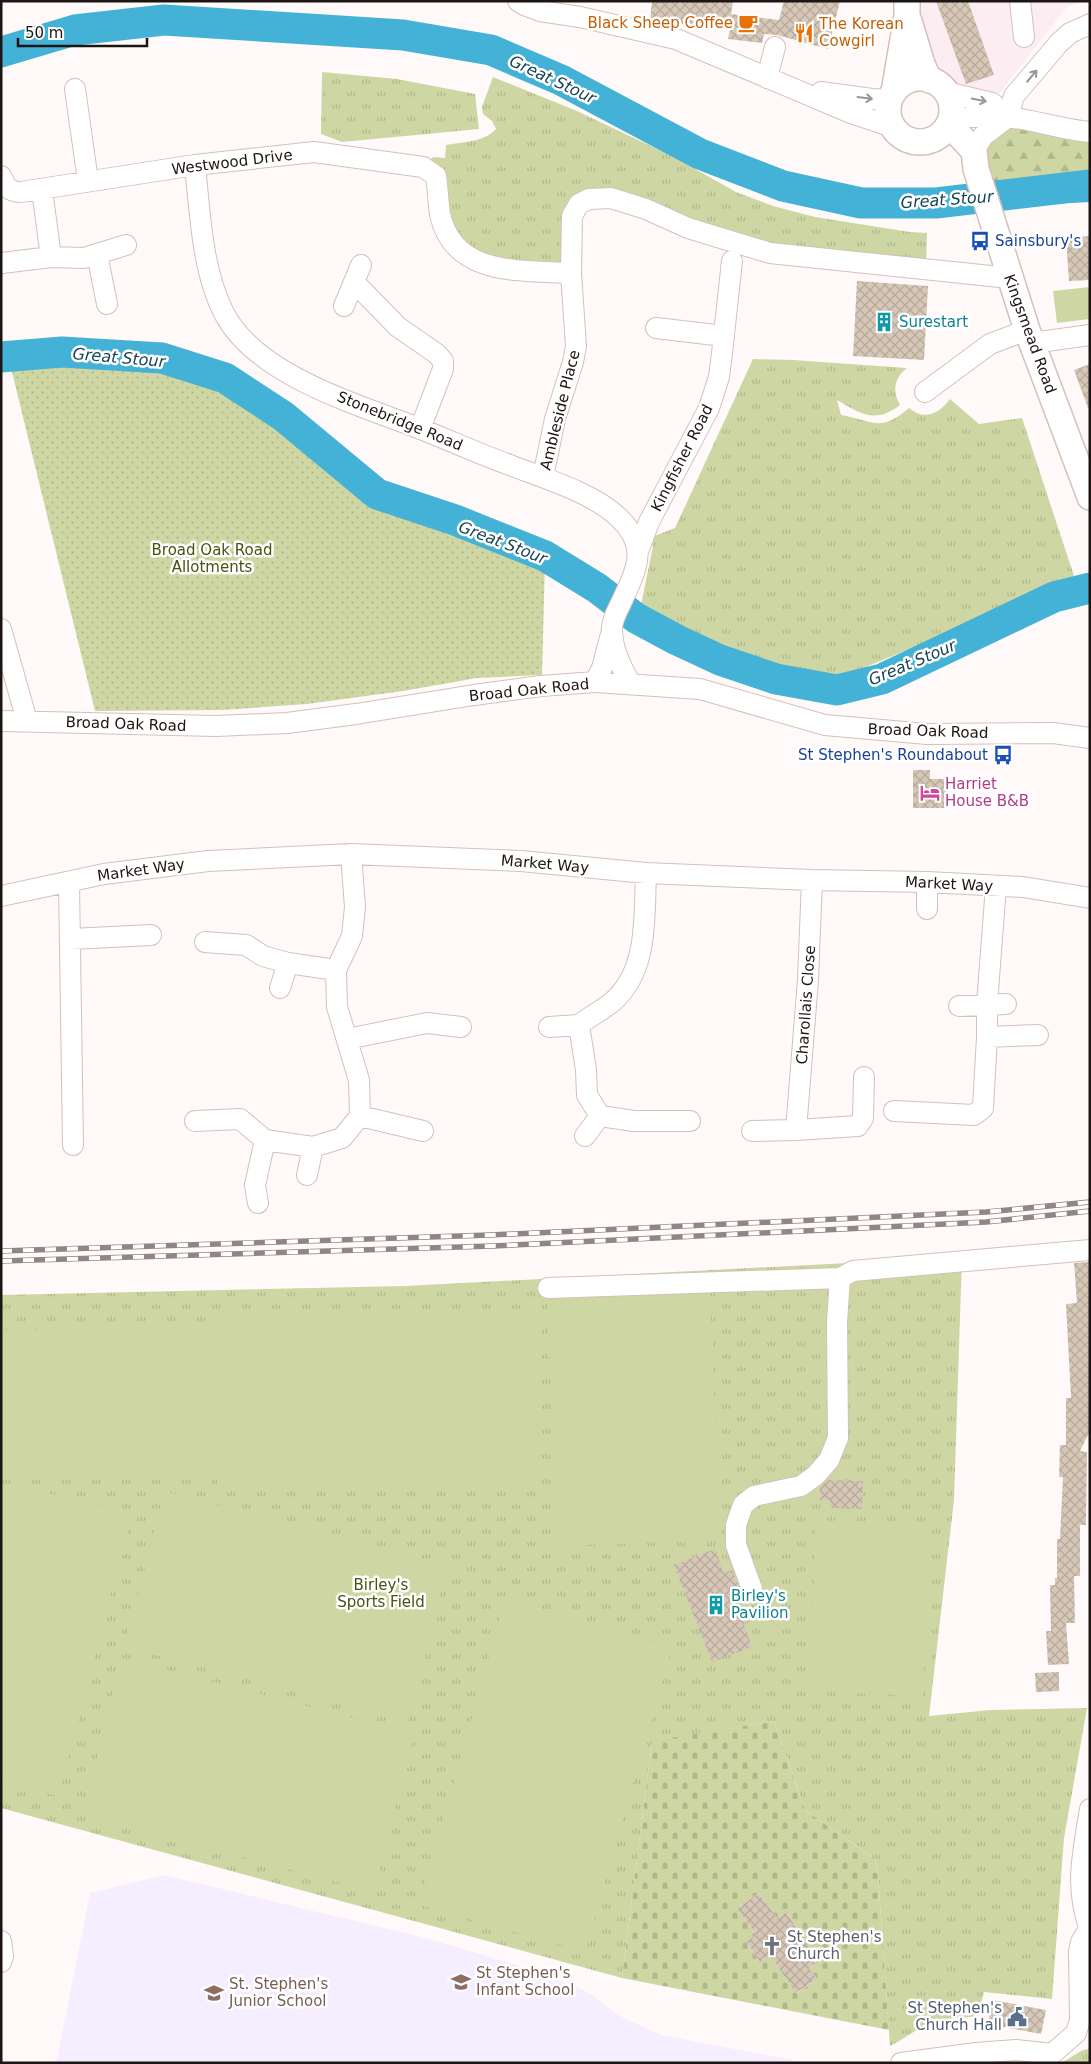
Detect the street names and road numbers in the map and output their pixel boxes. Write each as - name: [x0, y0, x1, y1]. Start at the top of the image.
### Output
- street label: Westwood Drive: [170, 146, 294, 178]
- street label: Kingsmead Road: [1000, 272, 1060, 396]
- street label: Ambleside Place: [536, 348, 584, 472]
- street label: Stonebridge Road: [335, 388, 465, 454]
- street label: Kingfisher Road: [647, 402, 717, 514]
- street label: Broad Oak Road: [468, 675, 590, 705]
- street label: Broad Oak Road: [65, 713, 187, 735]
- street label: Broad Oak Road: [867, 720, 989, 742]
- street label: Market Way: [500, 851, 590, 877]
- street label: Market Way: [96, 855, 186, 885]
- street label: Market Way: [904, 873, 994, 895]
- street label: Charollais Close: [793, 945, 819, 1065]

